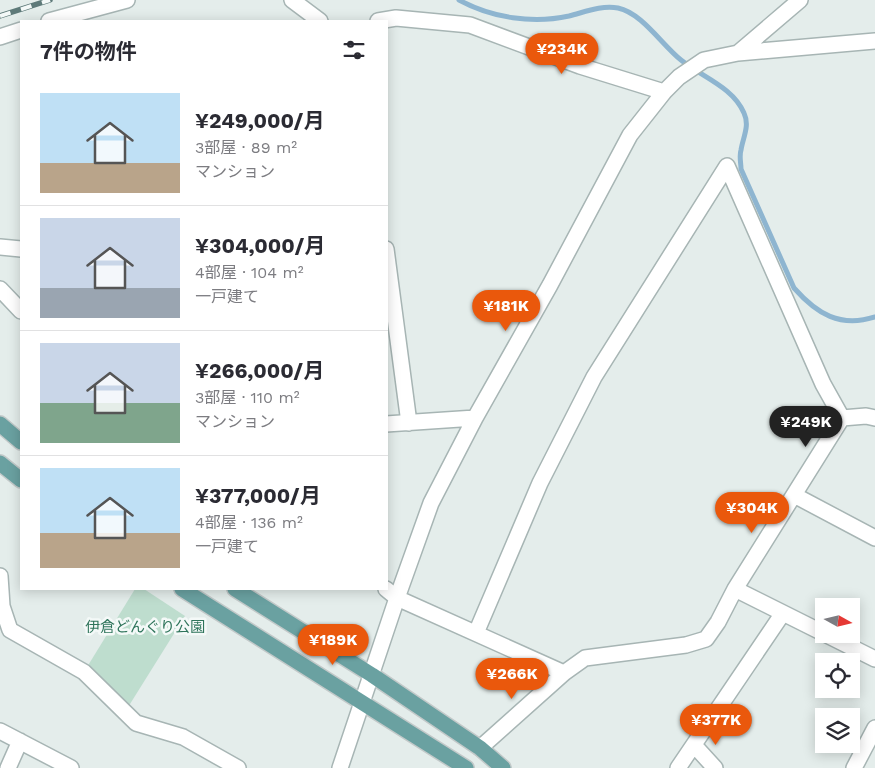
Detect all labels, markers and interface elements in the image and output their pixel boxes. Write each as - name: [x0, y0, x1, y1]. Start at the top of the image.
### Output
- pin: ¥234K: [527, 32, 597, 75]
- icon: filters: [340, 36, 368, 64]
- text: 7件の物件: [40, 39, 137, 64]
- text: ¥234K: [536, 39, 588, 58]
- text: ¥249,000/月: [195, 108, 324, 133]
- icon: home: [80, 113, 140, 173]
- text: 3部屋 · 89 m²: [195, 138, 297, 157]
- text: マンション: [195, 162, 275, 181]
- text: ¥304,000/月: [195, 233, 325, 258]
- icon: home: [80, 238, 140, 298]
- text: 4部屋 · 104 m²: [195, 263, 304, 282]
- text: 一戸建て: [195, 287, 259, 306]
- pin: ¥181K: [471, 290, 541, 332]
- text: ¥181K: [483, 296, 529, 315]
- text: ¥266,000/月: [195, 358, 324, 383]
- icon: home: [80, 363, 140, 423]
- text: 3部屋 · 110 m²: [195, 388, 300, 407]
- pin: ¥249K: [771, 406, 841, 448]
- text: マンション: [195, 412, 275, 431]
- text: ¥249K: [780, 412, 832, 431]
- text: ¥377,000/月: [195, 483, 321, 508]
- icon: home: [80, 488, 140, 548]
- pin: ¥304K: [717, 492, 787, 534]
- text: ¥304K: [726, 498, 778, 517]
- text: 4部屋 · 136 m²: [195, 513, 303, 532]
- text: 一戸建て: [195, 537, 259, 556]
- north arrow: [815, 598, 860, 642]
- map controls: [815, 598, 860, 753]
- park label: 伊倉どんぐり公園: [85, 618, 205, 636]
- pin: ¥189K: [298, 624, 368, 666]
- text: ¥189K: [309, 630, 357, 649]
- button: locate: [815, 653, 860, 698]
- pin: ¥266K: [477, 658, 547, 700]
- text: ¥266K: [487, 664, 538, 683]
- pin: ¥377K: [681, 704, 751, 746]
- button: layers: [815, 708, 860, 753]
- text: ¥377K: [691, 710, 741, 729]

